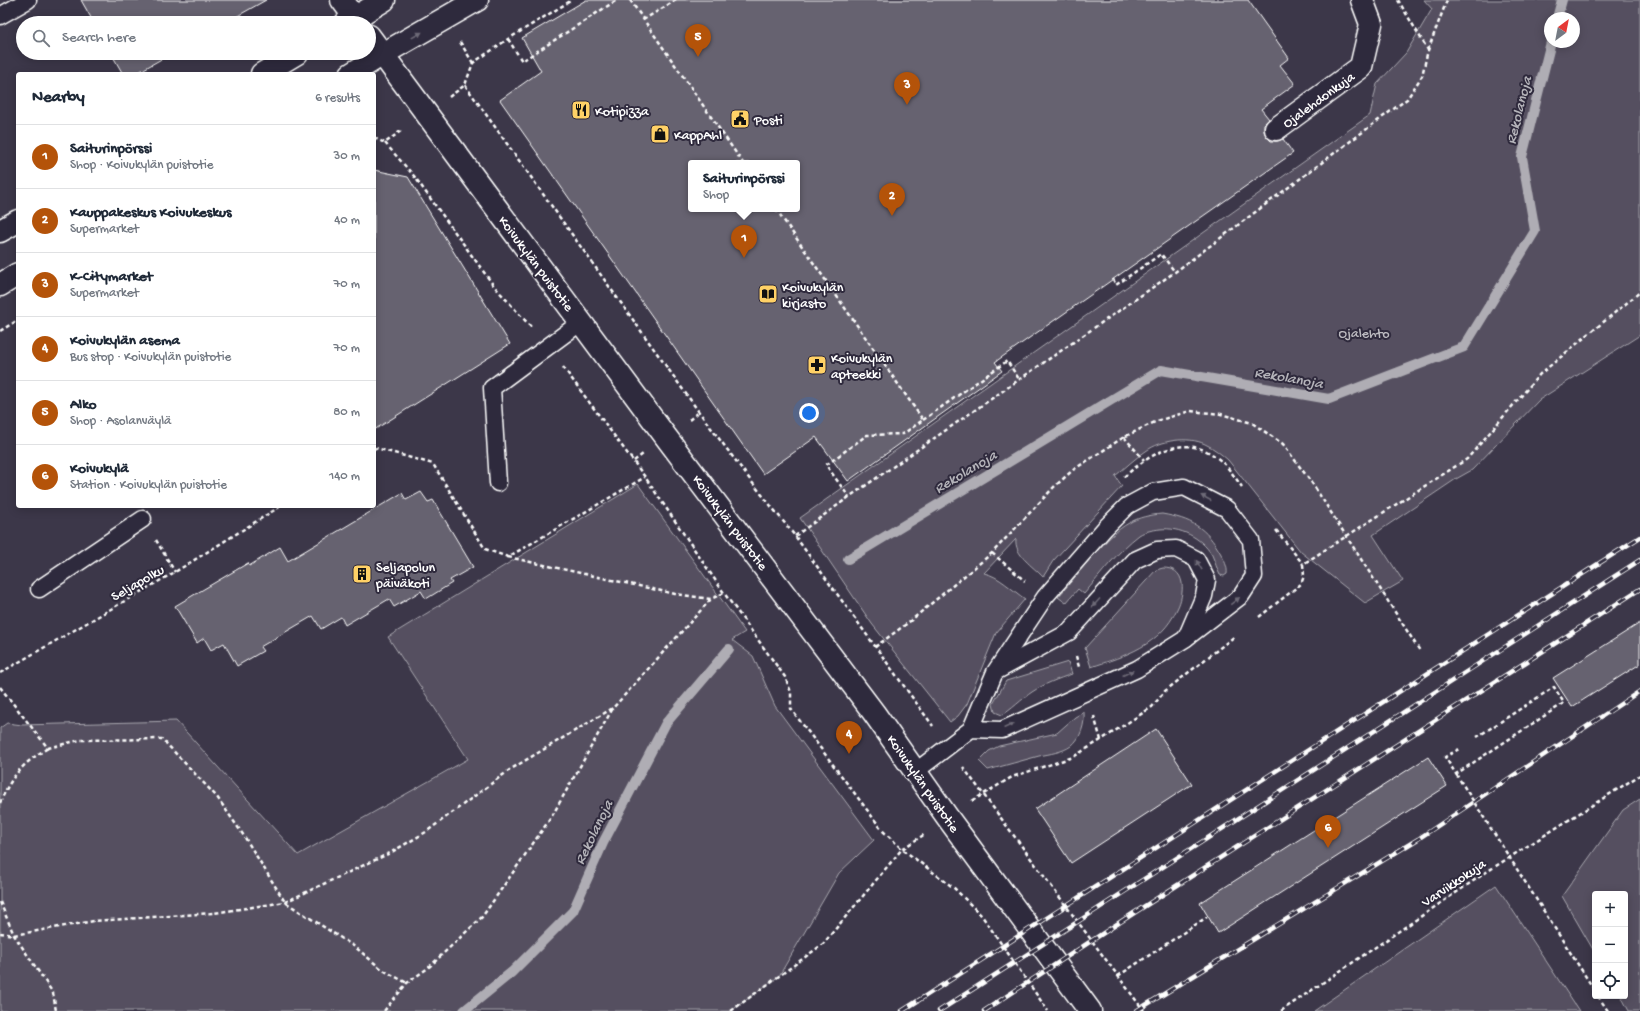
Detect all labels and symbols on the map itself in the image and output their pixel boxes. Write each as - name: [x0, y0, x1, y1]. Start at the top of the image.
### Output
- north arrow: [1544, 12, 1580, 48]
- pin: 5: [685, 24, 711, 57]
- one-way arrow: [411, 31, 423, 38]
- street label: Ojalehdonkuja: [1280, 68, 1360, 133]
- pin: 3: [894, 72, 920, 105]
- water label: Rekolanoja: [1503, 73, 1537, 146]
- restaurant icon: Kotipizza: [570, 99, 592, 121]
- place label: Kotipizza: [595, 104, 650, 121]
- public building icon: Posti: [729, 108, 751, 130]
- place label: Posti: [753, 113, 783, 130]
- shop icon: KappAhl: [649, 123, 671, 145]
- place label: KappAhl: [674, 128, 722, 145]
- pin: 2: [879, 183, 905, 216]
- street label: Koivukylän puistotie: [494, 213, 577, 316]
- pin: 1: [731, 225, 757, 258]
- place label: Koivukylän kirjasto: [782, 280, 844, 313]
- library icon: Koivukylän kirjasto: [757, 283, 779, 305]
- park label: Ojalehto: [1338, 326, 1390, 343]
- place label: Koivukylän apteekki: [831, 351, 893, 384]
- pharmacy icon: Koivukylän apteekki: [806, 354, 828, 376]
- water label: Rekolanoja: [1253, 364, 1326, 394]
- your location: [799, 403, 819, 423]
- water label: Rekolanoja: [932, 446, 1002, 498]
- street label: Koivukylän puistotie: [688, 472, 771, 575]
- one-way arrow: [1201, 495, 1212, 502]
- one-way arrow: [1195, 559, 1202, 571]
- place label: Seljapolun päiväkoti: [375, 560, 435, 593]
- street label: Seljapolku: [109, 562, 168, 606]
- building icon: Seljapolun päiväkoti: [351, 563, 373, 585]
- one-way arrow: [1230, 597, 1240, 605]
- one-way arrow: [1091, 598, 1101, 608]
- one-way arrow: [1122, 670, 1133, 676]
- pin: 4: [836, 721, 862, 754]
- one-way arrow: [1003, 723, 1015, 729]
- street label: Koivukylän puistotie: [882, 732, 962, 837]
- water label: Rekolanoja: [572, 796, 619, 868]
- pin: 6: [1315, 815, 1341, 848]
- street label: Varvikkokuja: [1418, 856, 1491, 912]

